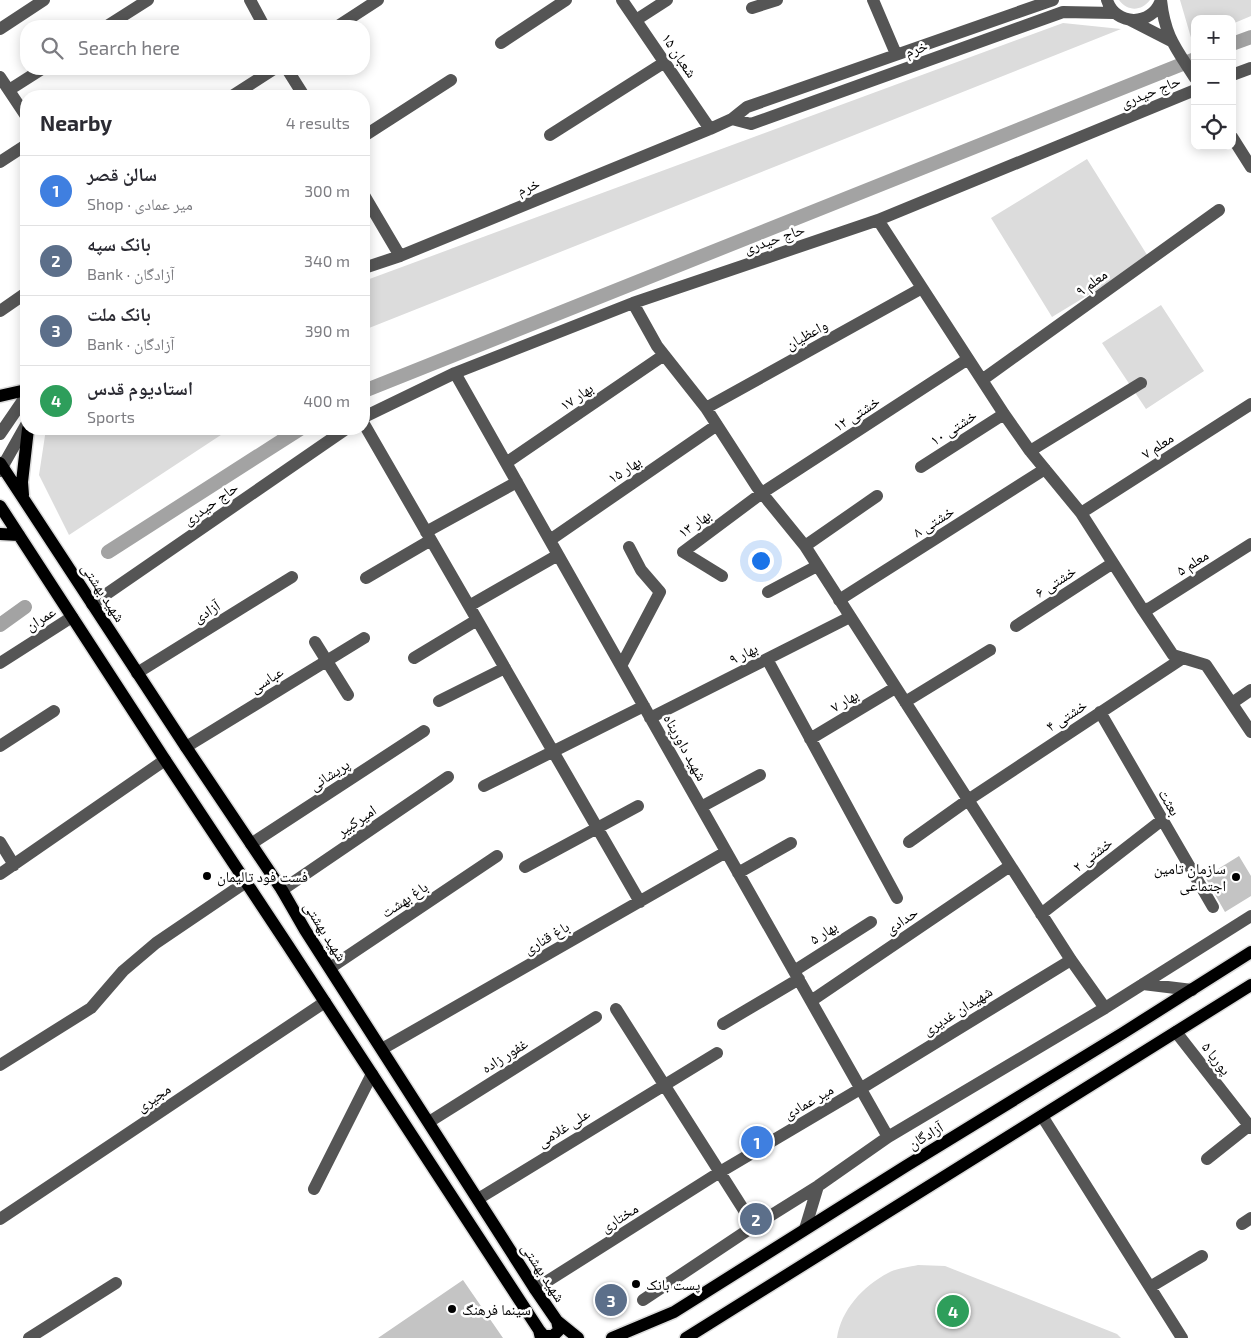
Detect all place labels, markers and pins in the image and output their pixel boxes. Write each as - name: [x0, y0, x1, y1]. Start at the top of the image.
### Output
- place label: سازمان تامین اجتماعی: [1154, 859, 1226, 896]
- place label: فست فود تالیمان: [217, 867, 308, 887]
- marker: فست فود تالیمان: [201, 870, 213, 882]
- marker: سازمان تامین اجتماعی: [1230, 871, 1242, 883]
- pin: 1: [741, 1123, 773, 1161]
- pin: 2: [740, 1200, 772, 1238]
- place label: پست بانک: [646, 1275, 700, 1294]
- marker: پست بانک: [630, 1278, 642, 1290]
- pin: 3: [595, 1281, 627, 1319]
- pin: 4: [937, 1292, 969, 1330]
- place label: سینما فرهنگ: [462, 1300, 531, 1319]
- marker: سینما فرهنگ: [446, 1303, 458, 1315]

